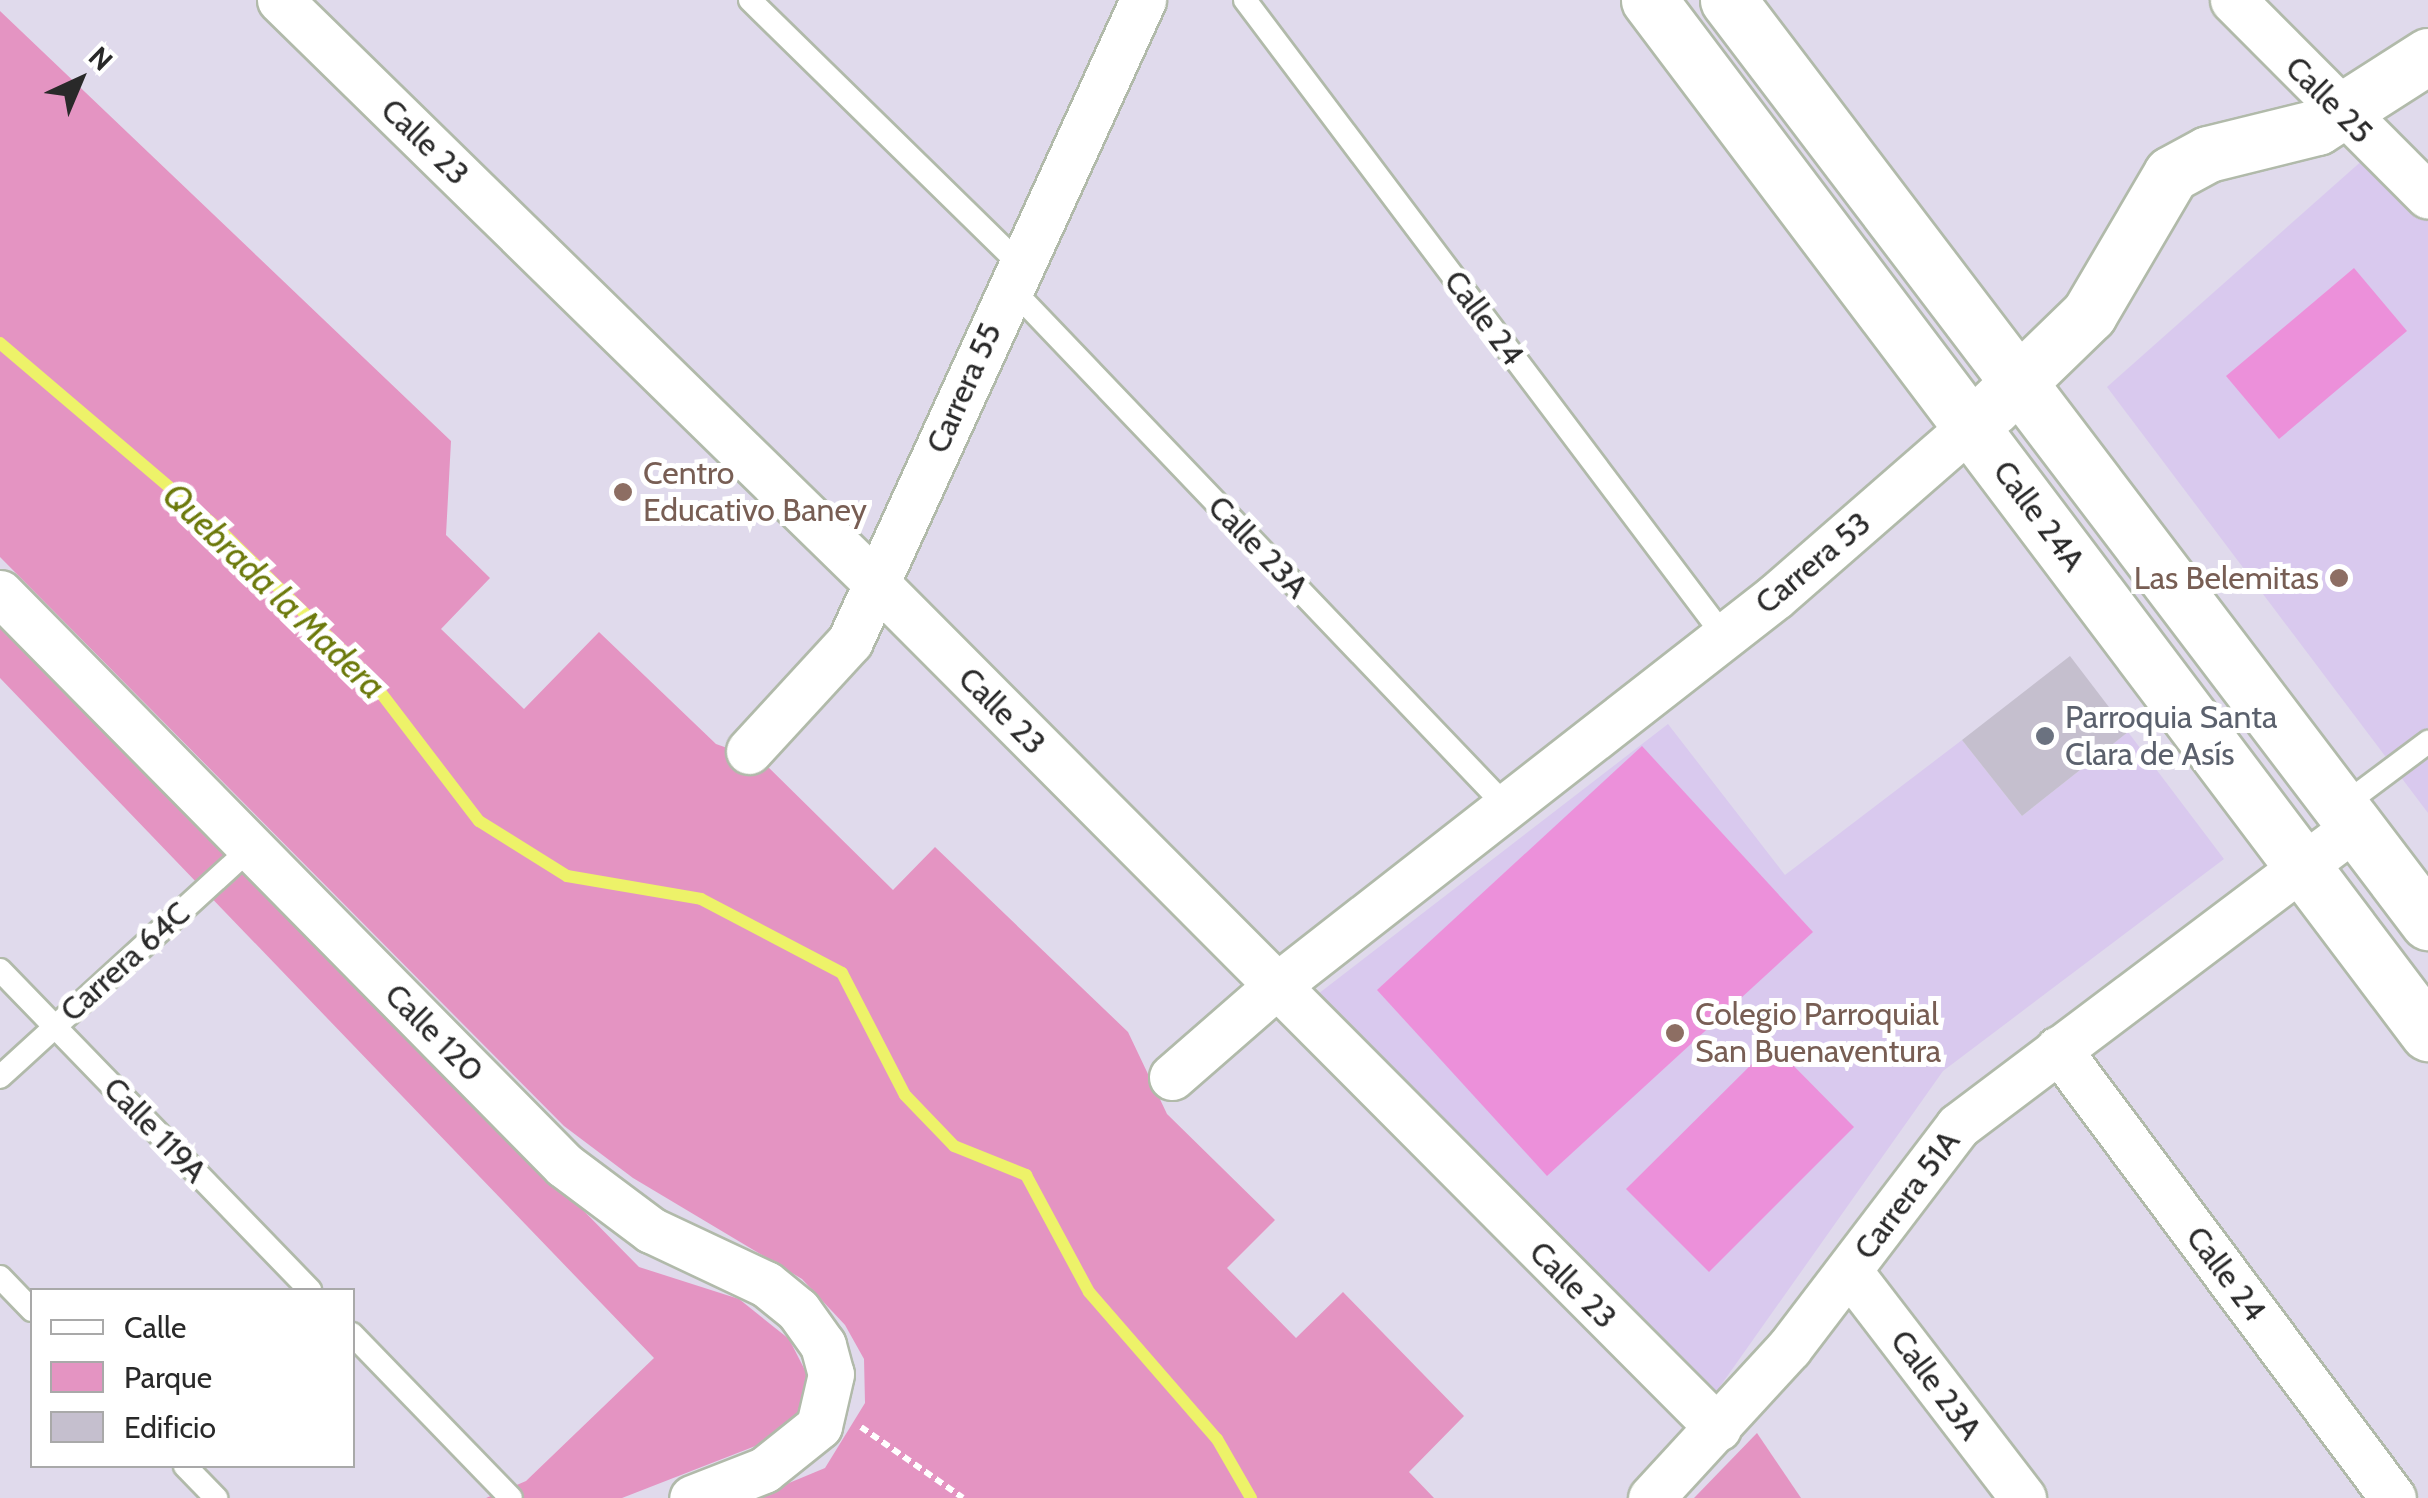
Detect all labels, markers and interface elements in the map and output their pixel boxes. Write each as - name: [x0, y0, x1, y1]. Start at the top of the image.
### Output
- north arrow: [30, 30, 130, 130]
- text: N: [82, 39, 120, 78]
- street label: Calle 25: [2277, 48, 2381, 152]
- street label: Calle 23: [373, 91, 477, 193]
- street label: Calle 24: [1436, 263, 1532, 373]
- street label: Carrera 55: [918, 317, 1010, 459]
- street label: Calle 24A: [1985, 453, 2093, 579]
- place label: Centro Educativo Baney: [643, 455, 867, 530]
- water label: Quebrada la Madera: [154, 474, 394, 708]
- marker: Centro Educativo Baney: [612, 481, 634, 503]
- street label: Calle 23A: [1200, 488, 1316, 606]
- street label: Carrera 53: [1748, 504, 1878, 622]
- place label: Las Belemitas: [2134, 559, 2319, 597]
- marker: Las Belemitas: [2328, 567, 2350, 589]
- street label: Calle 23: [950, 659, 1054, 763]
- place label: Parroquia Santa Clara de Asís: [2065, 699, 2277, 774]
- marker: Parroquia Santa Clara de Asís: [2034, 725, 2056, 747]
- street label: Carrera 64C: [53, 894, 197, 1030]
- street label: Calle 120: [377, 976, 491, 1090]
- place label: Colegio Parroquial San Buenaventura: [1695, 996, 1941, 1071]
- marker: Colegio Parroquial San Buenaventura: [1664, 1022, 1686, 1044]
- street label: Calle 119A: [95, 1069, 215, 1191]
- street label: Carrera 51A: [1846, 1123, 1968, 1267]
- street label: Calle 24: [2178, 1219, 2274, 1329]
- street label: Calle 23: [1521, 1233, 1625, 1337]
- legend: [30, 1288, 355, 1468]
- text: Calle: [124, 1309, 186, 1346]
- street label: Calle 23A: [1882, 1323, 1990, 1447]
- text: Parque: [124, 1359, 212, 1396]
- text: Edificio: [124, 1409, 216, 1446]

